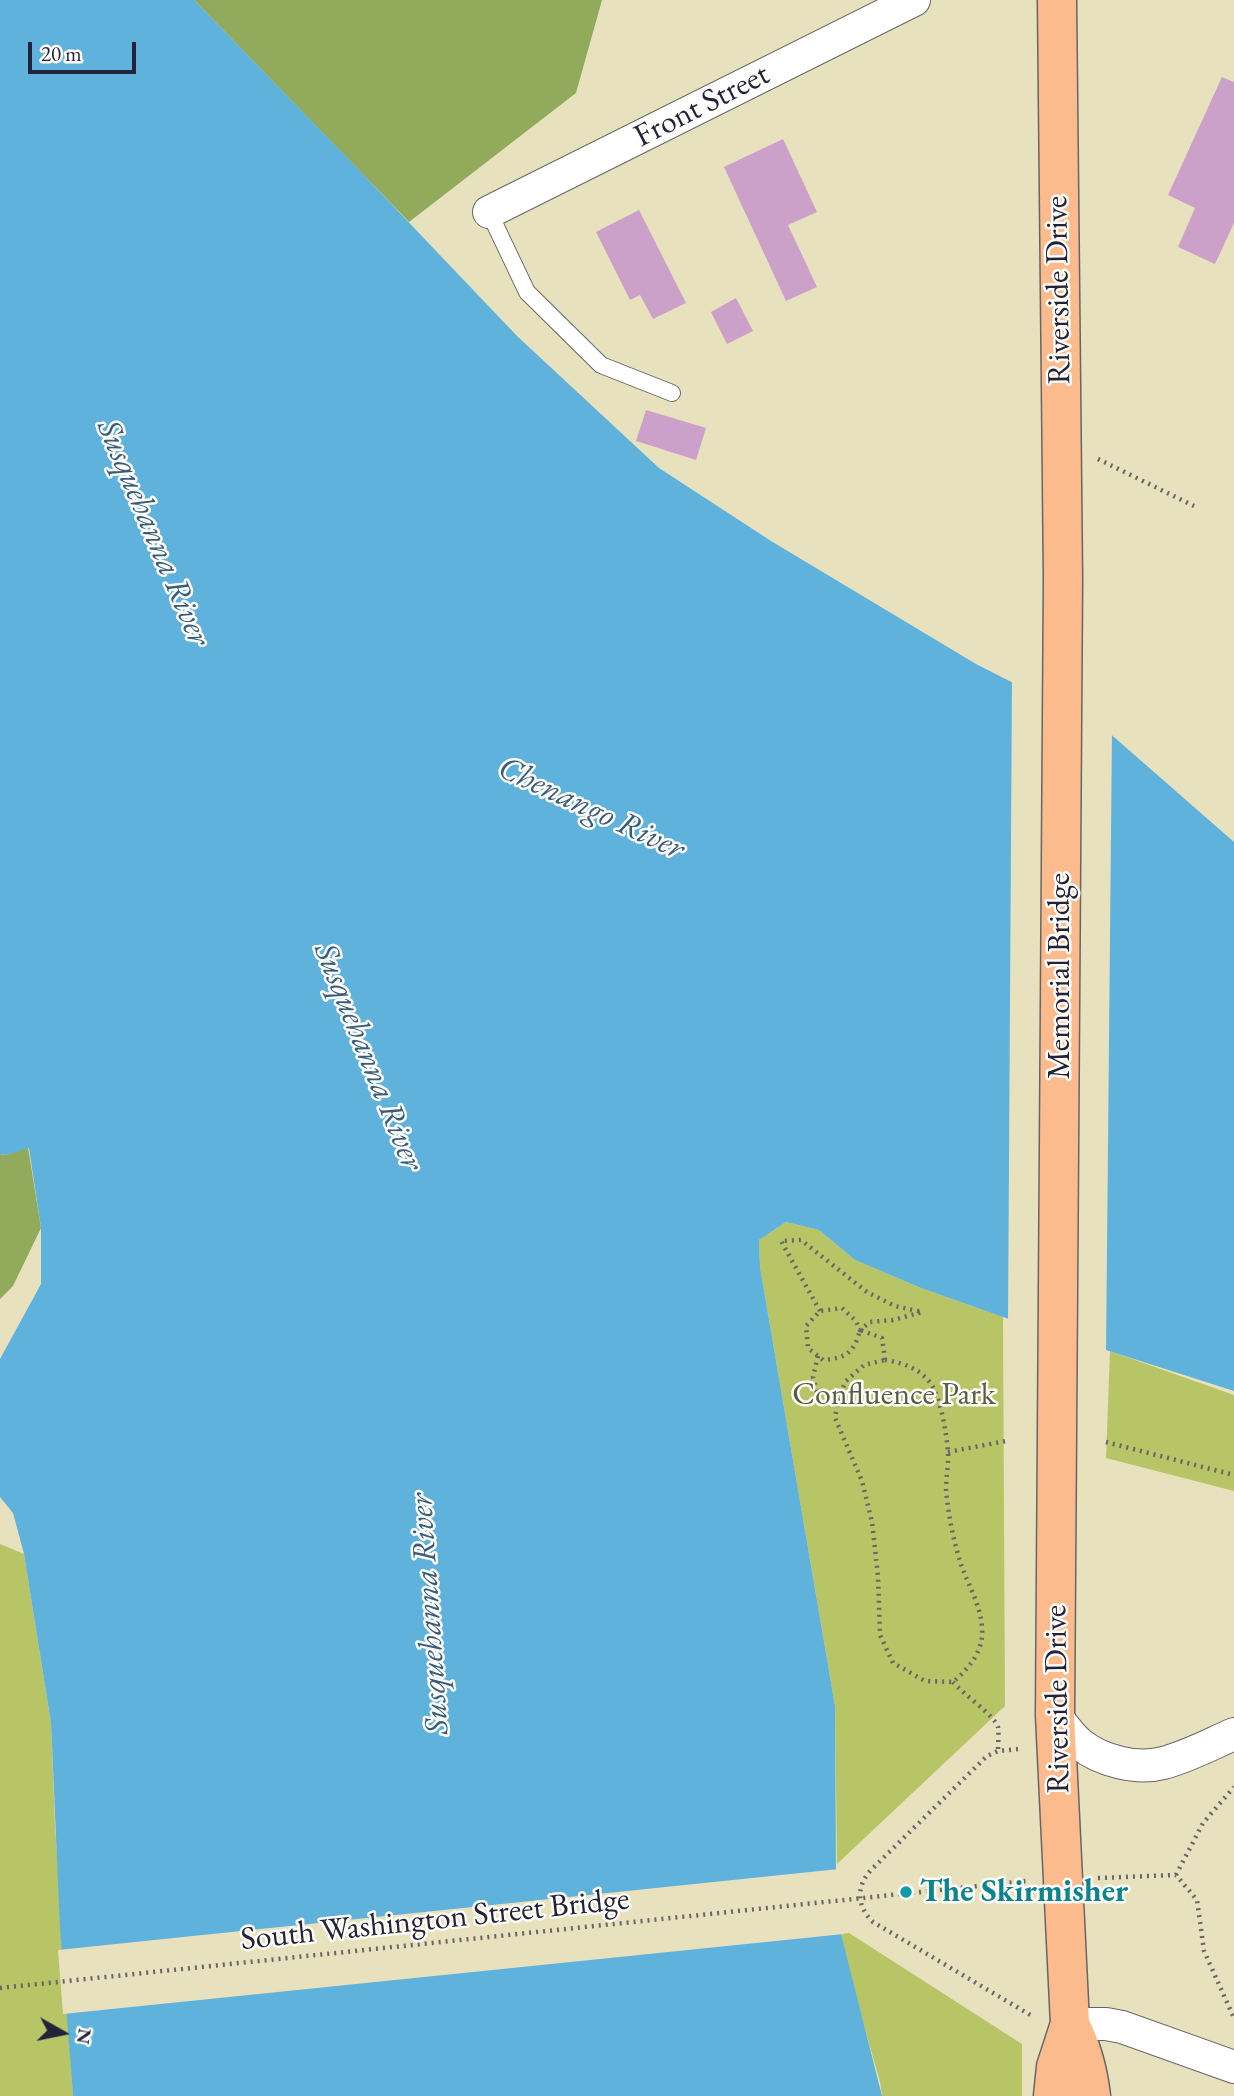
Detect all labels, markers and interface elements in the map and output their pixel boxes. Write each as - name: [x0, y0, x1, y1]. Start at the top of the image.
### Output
- scale bar: [32, 28, 140, 72]
- text: 20 m: [41, 40, 82, 67]
- street label: Front Street: [628, 56, 776, 156]
- street label: Riverside Drive: [1038, 195, 1080, 385]
- water label: Susquehanna River: [88, 414, 218, 652]
- water label: Chenango River: [492, 749, 690, 869]
- street label: Memorial Bridge: [1041, 873, 1079, 1079]
- water label: Susquehanna River: [304, 938, 432, 1176]
- park label: Confluence Park: [792, 1376, 996, 1414]
- water label: Susquehanna River: [402, 1492, 458, 1736]
- street label: Riverside Drive: [1037, 1604, 1079, 1794]
- place label: The Skirmisher: [920, 1873, 1128, 1911]
- street label: South Washington Street Bridge: [239, 1880, 631, 1960]
- marker: The Skirmisher: [898, 1884, 914, 1900]
- north arrow: [28, 1998, 98, 2068]
- text: N: [71, 2027, 98, 2046]

